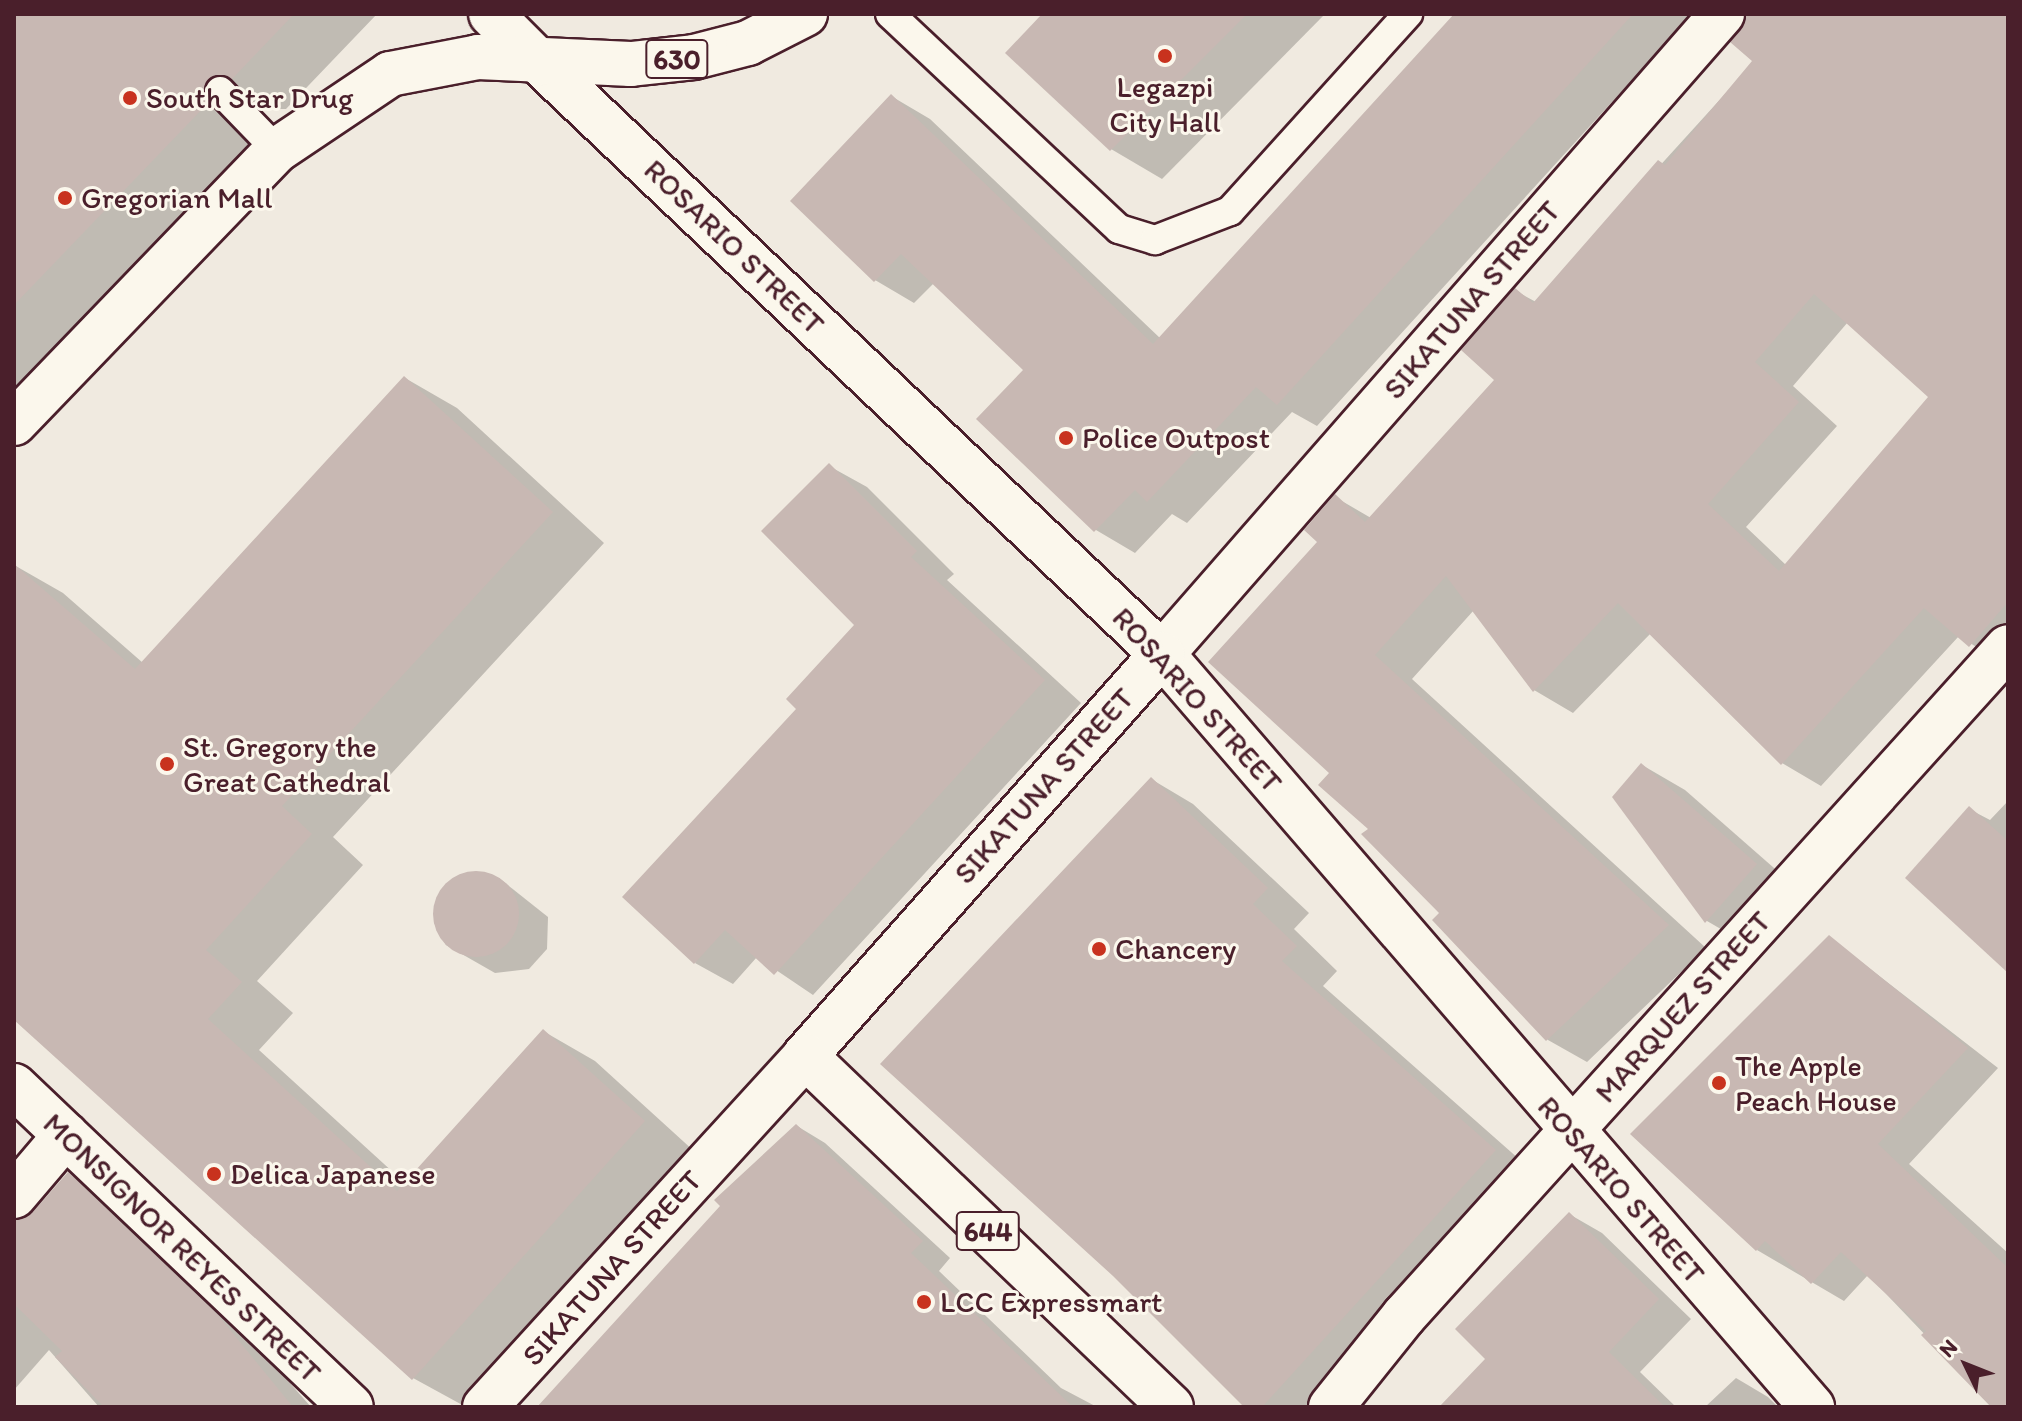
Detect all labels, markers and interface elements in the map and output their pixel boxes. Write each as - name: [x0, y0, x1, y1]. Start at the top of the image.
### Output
- road number: 630: [645, 35, 709, 83]
- marker: Legazpi City Hall: [1156, 47, 1174, 65]
- place label: Legazpi City Hall: [1109, 69, 1221, 140]
- place label: South Star Drug: [146, 80, 353, 116]
- marker: South Star Drug: [121, 89, 139, 107]
- street label: ROSARIO STREET: [636, 152, 832, 342]
- place label: Gregorian Mall: [81, 180, 273, 216]
- marker: Gregorian Mall: [56, 189, 74, 207]
- street label: SIKATUNA STREET: [1376, 193, 1568, 407]
- place label: Police Outpost: [1082, 420, 1269, 456]
- marker: Police Outpost: [1057, 429, 1075, 447]
- street label: ROSARIO STREET: [1105, 600, 1289, 800]
- street label: SIKATUNA STREET: [947, 681, 1141, 891]
- place label: St. Gregory the Great Cathedral: [183, 729, 391, 800]
- marker: St. Gregory the Great Cathedral: [158, 755, 176, 773]
- street label: MARQUEZ STREET: [1587, 904, 1779, 1110]
- place label: Chancery: [1115, 931, 1236, 967]
- marker: Chancery: [1090, 940, 1108, 958]
- place label: The Apple Peach House: [1735, 1048, 1897, 1118]
- marker: The Apple Peach House: [1710, 1074, 1728, 1092]
- street label: ROSARIO STREET: [1530, 1089, 1712, 1291]
- street label: MONSIGNOR REYES STREET: [35, 1106, 329, 1390]
- place label: Delica Japanese: [230, 1156, 435, 1192]
- street label: SIKATUNA STREET: [515, 1163, 709, 1373]
- marker: Delica Japanese: [205, 1165, 223, 1183]
- road number: 644: [954, 1207, 1022, 1255]
- place label: LCC Expressmart: [940, 1284, 1162, 1320]
- marker: LCC Expressmart: [915, 1293, 933, 1311]
- north arrow: [1926, 1325, 2006, 1405]
- text: N: [1933, 1334, 1963, 1363]

